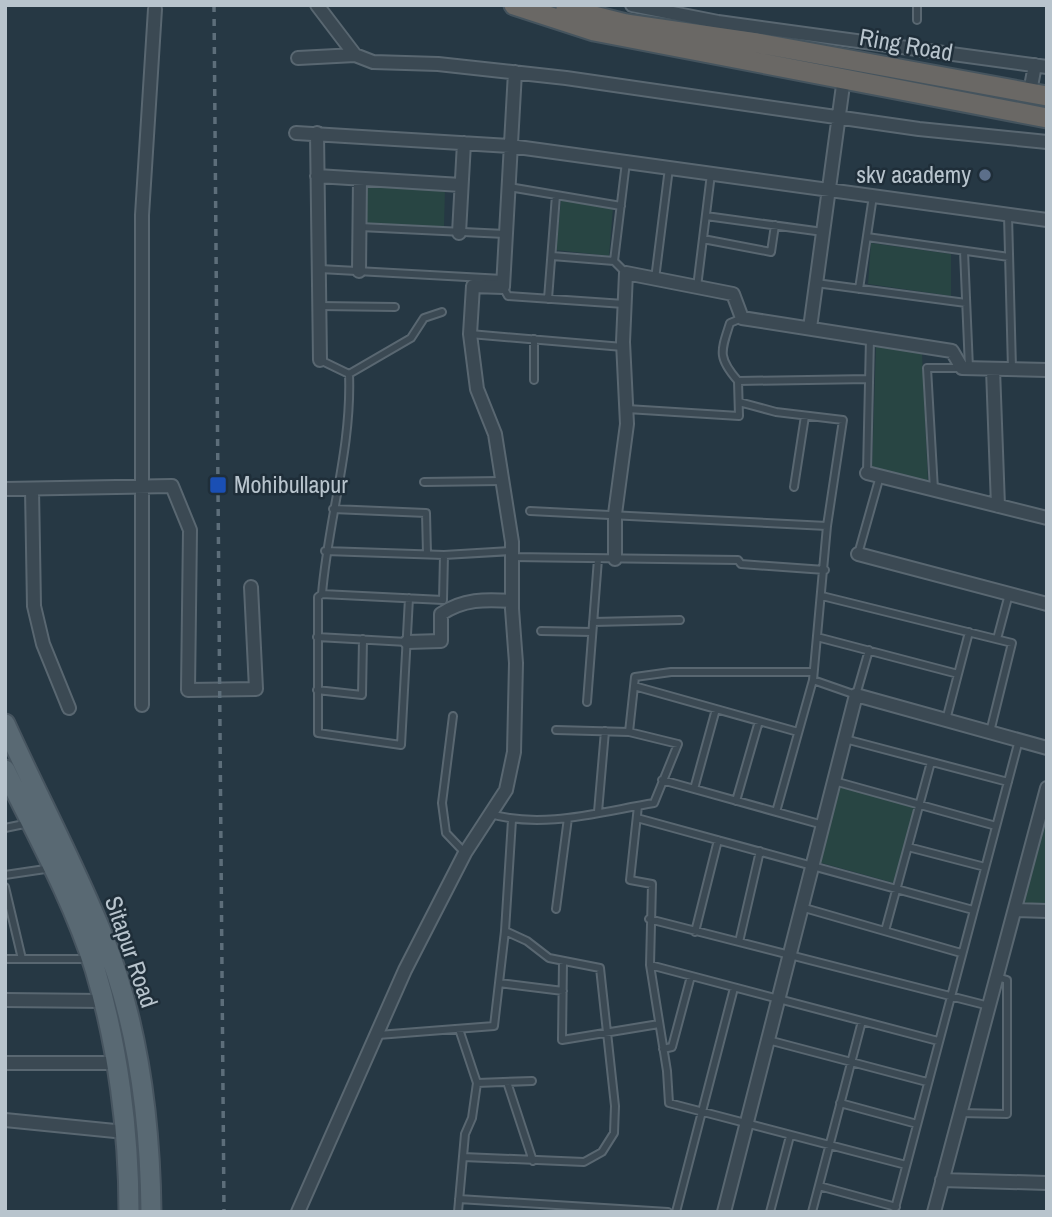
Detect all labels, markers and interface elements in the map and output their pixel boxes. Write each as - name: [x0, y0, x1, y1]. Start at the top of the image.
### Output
- street label: Ring Road: [857, 20, 955, 68]
- place label: skv academy: [856, 158, 971, 190]
- marker: skv academy: [977, 167, 993, 183]
- place label: Mohibullapur: [234, 468, 348, 500]
- marker: Mohibullapur: [208, 475, 228, 495]
- street label: Sitapur Road: [98, 892, 166, 1012]

